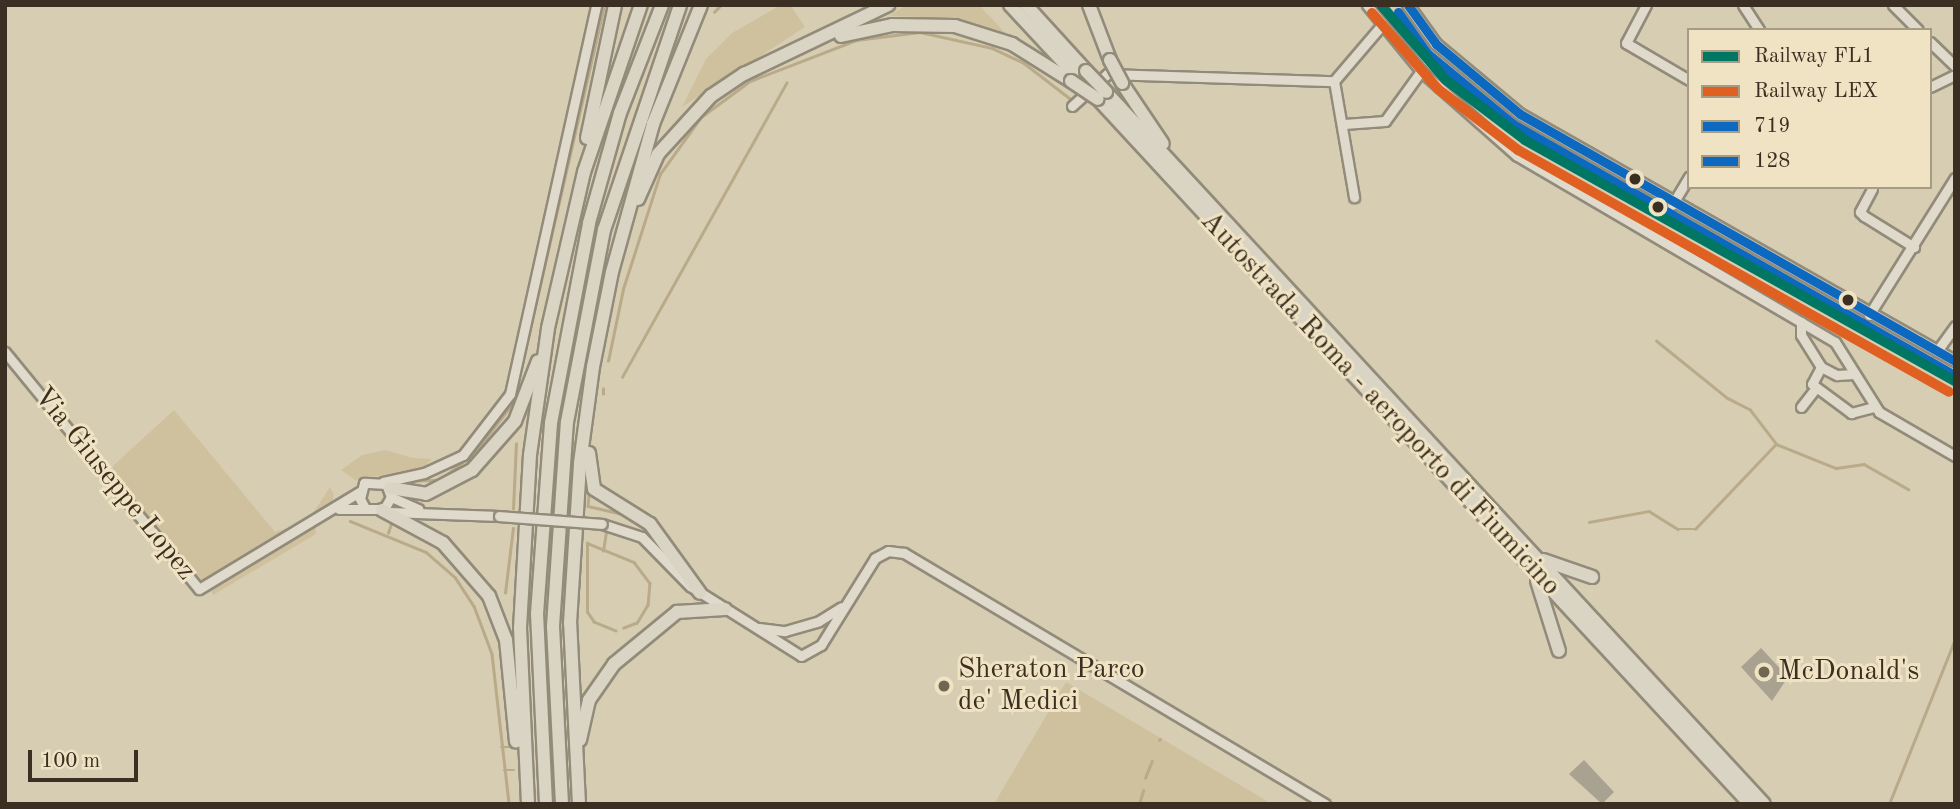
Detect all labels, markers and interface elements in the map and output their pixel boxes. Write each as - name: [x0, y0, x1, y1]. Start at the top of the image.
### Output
- legend: [1687, 28, 1932, 189]
- text: Railway FL1: [1754, 46, 1874, 67]
- text: Railway LEX: [1754, 81, 1878, 102]
- text: 719: [1754, 116, 1791, 137]
- text: 128: [1754, 151, 1791, 172]
- unlabelled marker: [1628, 172, 1642, 186]
- unlabelled marker: [1651, 200, 1665, 214]
- street label: Autostrada Roma - aeroporto di Fiumicino: [1193, 205, 1567, 603]
- unlabelled marker: [1841, 293, 1855, 307]
- street label: Via Giuseppe Lopez: [26, 380, 202, 588]
- place label: Sheraton Parco de' Medici: [958, 653, 1145, 719]
- place label: McDonald's: [1778, 655, 1919, 689]
- marker: McDonald's: [1756, 664, 1772, 680]
- marker: Sheraton Parco de' Medici: [936, 678, 952, 694]
- scale bar: [32, 736, 142, 780]
- text: 100 m: [41, 751, 100, 772]

